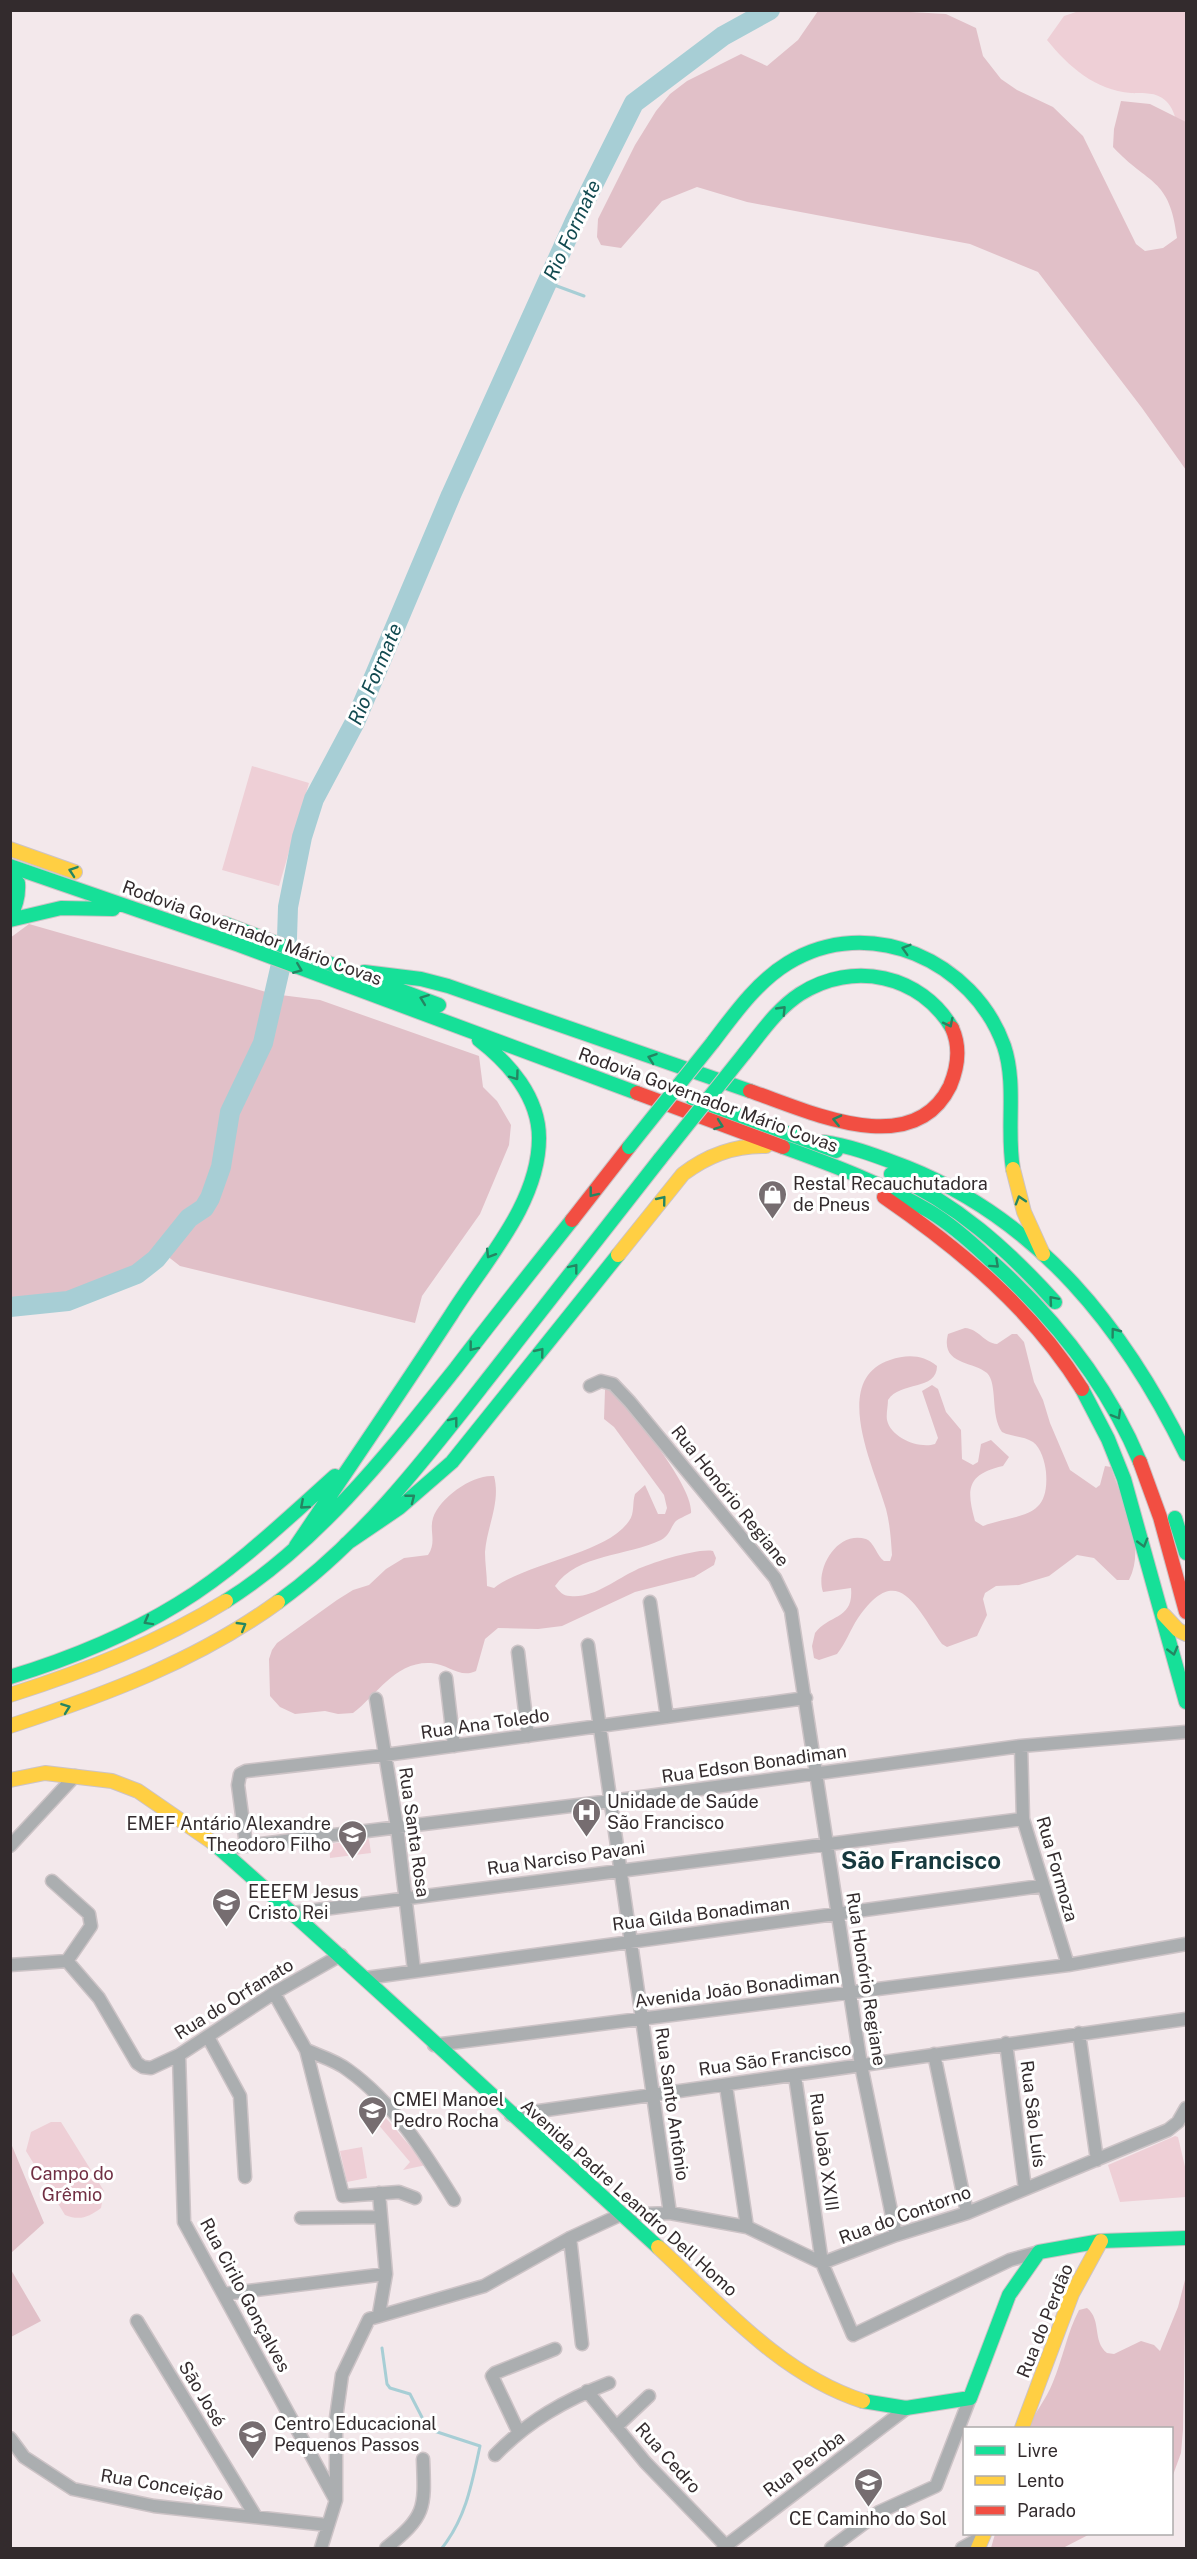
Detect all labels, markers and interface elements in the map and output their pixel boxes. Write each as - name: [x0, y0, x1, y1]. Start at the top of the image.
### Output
- water label: Rio Formate: [538, 176, 606, 284]
- water label: Rio Formate: [343, 620, 407, 728]
- one-way arrow: [69, 866, 79, 879]
- street label: Rodovia Governador Mário Covas: [120, 876, 385, 989]
- one-way arrow: [901, 944, 912, 956]
- one-way arrow: [292, 962, 303, 974]
- one-way arrow: [419, 994, 430, 1006]
- one-way arrow: [775, 1006, 786, 1016]
- one-way arrow: [942, 1017, 953, 1028]
- street label: Rodovia Governador Mário Covas: [576, 1043, 841, 1156]
- one-way arrow: [648, 1052, 658, 1065]
- one-way arrow: [508, 1070, 519, 1081]
- one-way arrow: [832, 1114, 842, 1127]
- one-way arrow: [714, 1117, 724, 1130]
- place label: Restal Recauchutadora de Pneus: [793, 1173, 988, 1215]
- shop icon: Restal Recauchutadora de Pneus: [756, 1178, 788, 1220]
- one-way arrow: [589, 1186, 600, 1197]
- one-way arrow: [1015, 1195, 1028, 1206]
- one-way arrow: [655, 1196, 666, 1207]
- one-way arrow: [486, 1247, 497, 1258]
- one-way arrow: [989, 1257, 999, 1268]
- one-way arrow: [567, 1264, 578, 1275]
- one-way arrow: [1049, 1296, 1060, 1306]
- one-way arrow: [1111, 1328, 1122, 1339]
- one-way arrow: [469, 1340, 480, 1351]
- one-way arrow: [532, 1348, 543, 1359]
- one-way arrow: [1110, 1409, 1122, 1419]
- one-way arrow: [447, 1417, 458, 1428]
- street label: Rua Honório Regiane: [667, 1421, 794, 1570]
- one-way arrow: [405, 1495, 416, 1506]
- one-way arrow: [300, 1497, 311, 1508]
- one-way arrow: [1136, 1537, 1148, 1548]
- one-way arrow: [144, 1613, 154, 1625]
- one-way arrow: [236, 1621, 246, 1633]
- one-way arrow: [1166, 1645, 1178, 1656]
- one-way arrow: [60, 1703, 71, 1716]
- street label: Rua Ana Toledo: [419, 1704, 551, 1743]
- street label: Rua Edson Bonadiman: [660, 1740, 848, 1787]
- street label: Rua Santa Rosa: [395, 1766, 434, 1898]
- place label: Unidade de Saúde São Francisco: [607, 1791, 759, 1833]
- hospital icon: Unidade de Saúde São Francisco: [570, 1796, 602, 1838]
- place label: EMEF Antário Alexandre Theodoro Filho: [126, 1813, 331, 1855]
- street label: Rua Formoza: [1032, 1814, 1083, 1924]
- school or university icon: EMEF Antário Alexandre Theodoro Filho: [336, 1818, 368, 1860]
- street label: Rua Narciso Pavani: [486, 1836, 646, 1879]
- district label: São Francisco: [841, 1846, 1001, 1874]
- place label: EEEFM Jesus Cristo Rei: [248, 1881, 359, 1923]
- school or university icon: EEEFM Jesus Cristo Rei: [211, 1886, 243, 1928]
- street label: Rua Honório Regiane: [842, 1891, 891, 2067]
- street label: Rua Gilda Bonadiman: [611, 1892, 791, 1935]
- street label: Rua do Orfanato: [170, 1954, 297, 2044]
- street label: Avenida João Bonadiman: [633, 1966, 840, 2011]
- street label: Rua Santo Antônio: [651, 2026, 694, 2182]
- street label: Rua São Francisco: [697, 2037, 853, 2080]
- street label: Rua São Luís: [1017, 2059, 1050, 2169]
- place label: CMEI Manoel Pedro Rocha: [393, 2089, 504, 2131]
- street label: Rua João XXIII: [806, 2091, 843, 2212]
- school or university icon: CMEI Manoel Pedro Rocha: [356, 2094, 388, 2136]
- street label: Avenida Padre Leandro Dell Homo: [517, 2095, 742, 2300]
- park label: Campo do Grêmio: [30, 2163, 114, 2205]
- street label: Rua do Contorno: [836, 2181, 974, 2248]
- street label: Rua Cirilo Gonçalves: [196, 2214, 295, 2375]
- street label: Rua do Perdão: [1012, 2261, 1077, 2381]
- street label: São José: [175, 2357, 230, 2430]
- place label: Centro Educacional Pequenos Passos: [274, 2413, 437, 2455]
- school or university icon: Centro Educacional Pequenos Passos: [237, 2418, 269, 2460]
- street label: Rua Cedro: [631, 2418, 705, 2497]
- street label: Rua Peroba: [759, 2426, 848, 2501]
- legend: [963, 2427, 1173, 2535]
- text: Livre: [1017, 2440, 1058, 2461]
- street label: Rua Conceição: [99, 2464, 225, 2505]
- school or university icon: CE Caminho do Sol: [852, 2466, 884, 2508]
- text: Lento: [1017, 2470, 1064, 2491]
- text: Parado: [1017, 2500, 1076, 2521]
- place label: CE Caminho do Sol: [789, 2508, 947, 2529]

